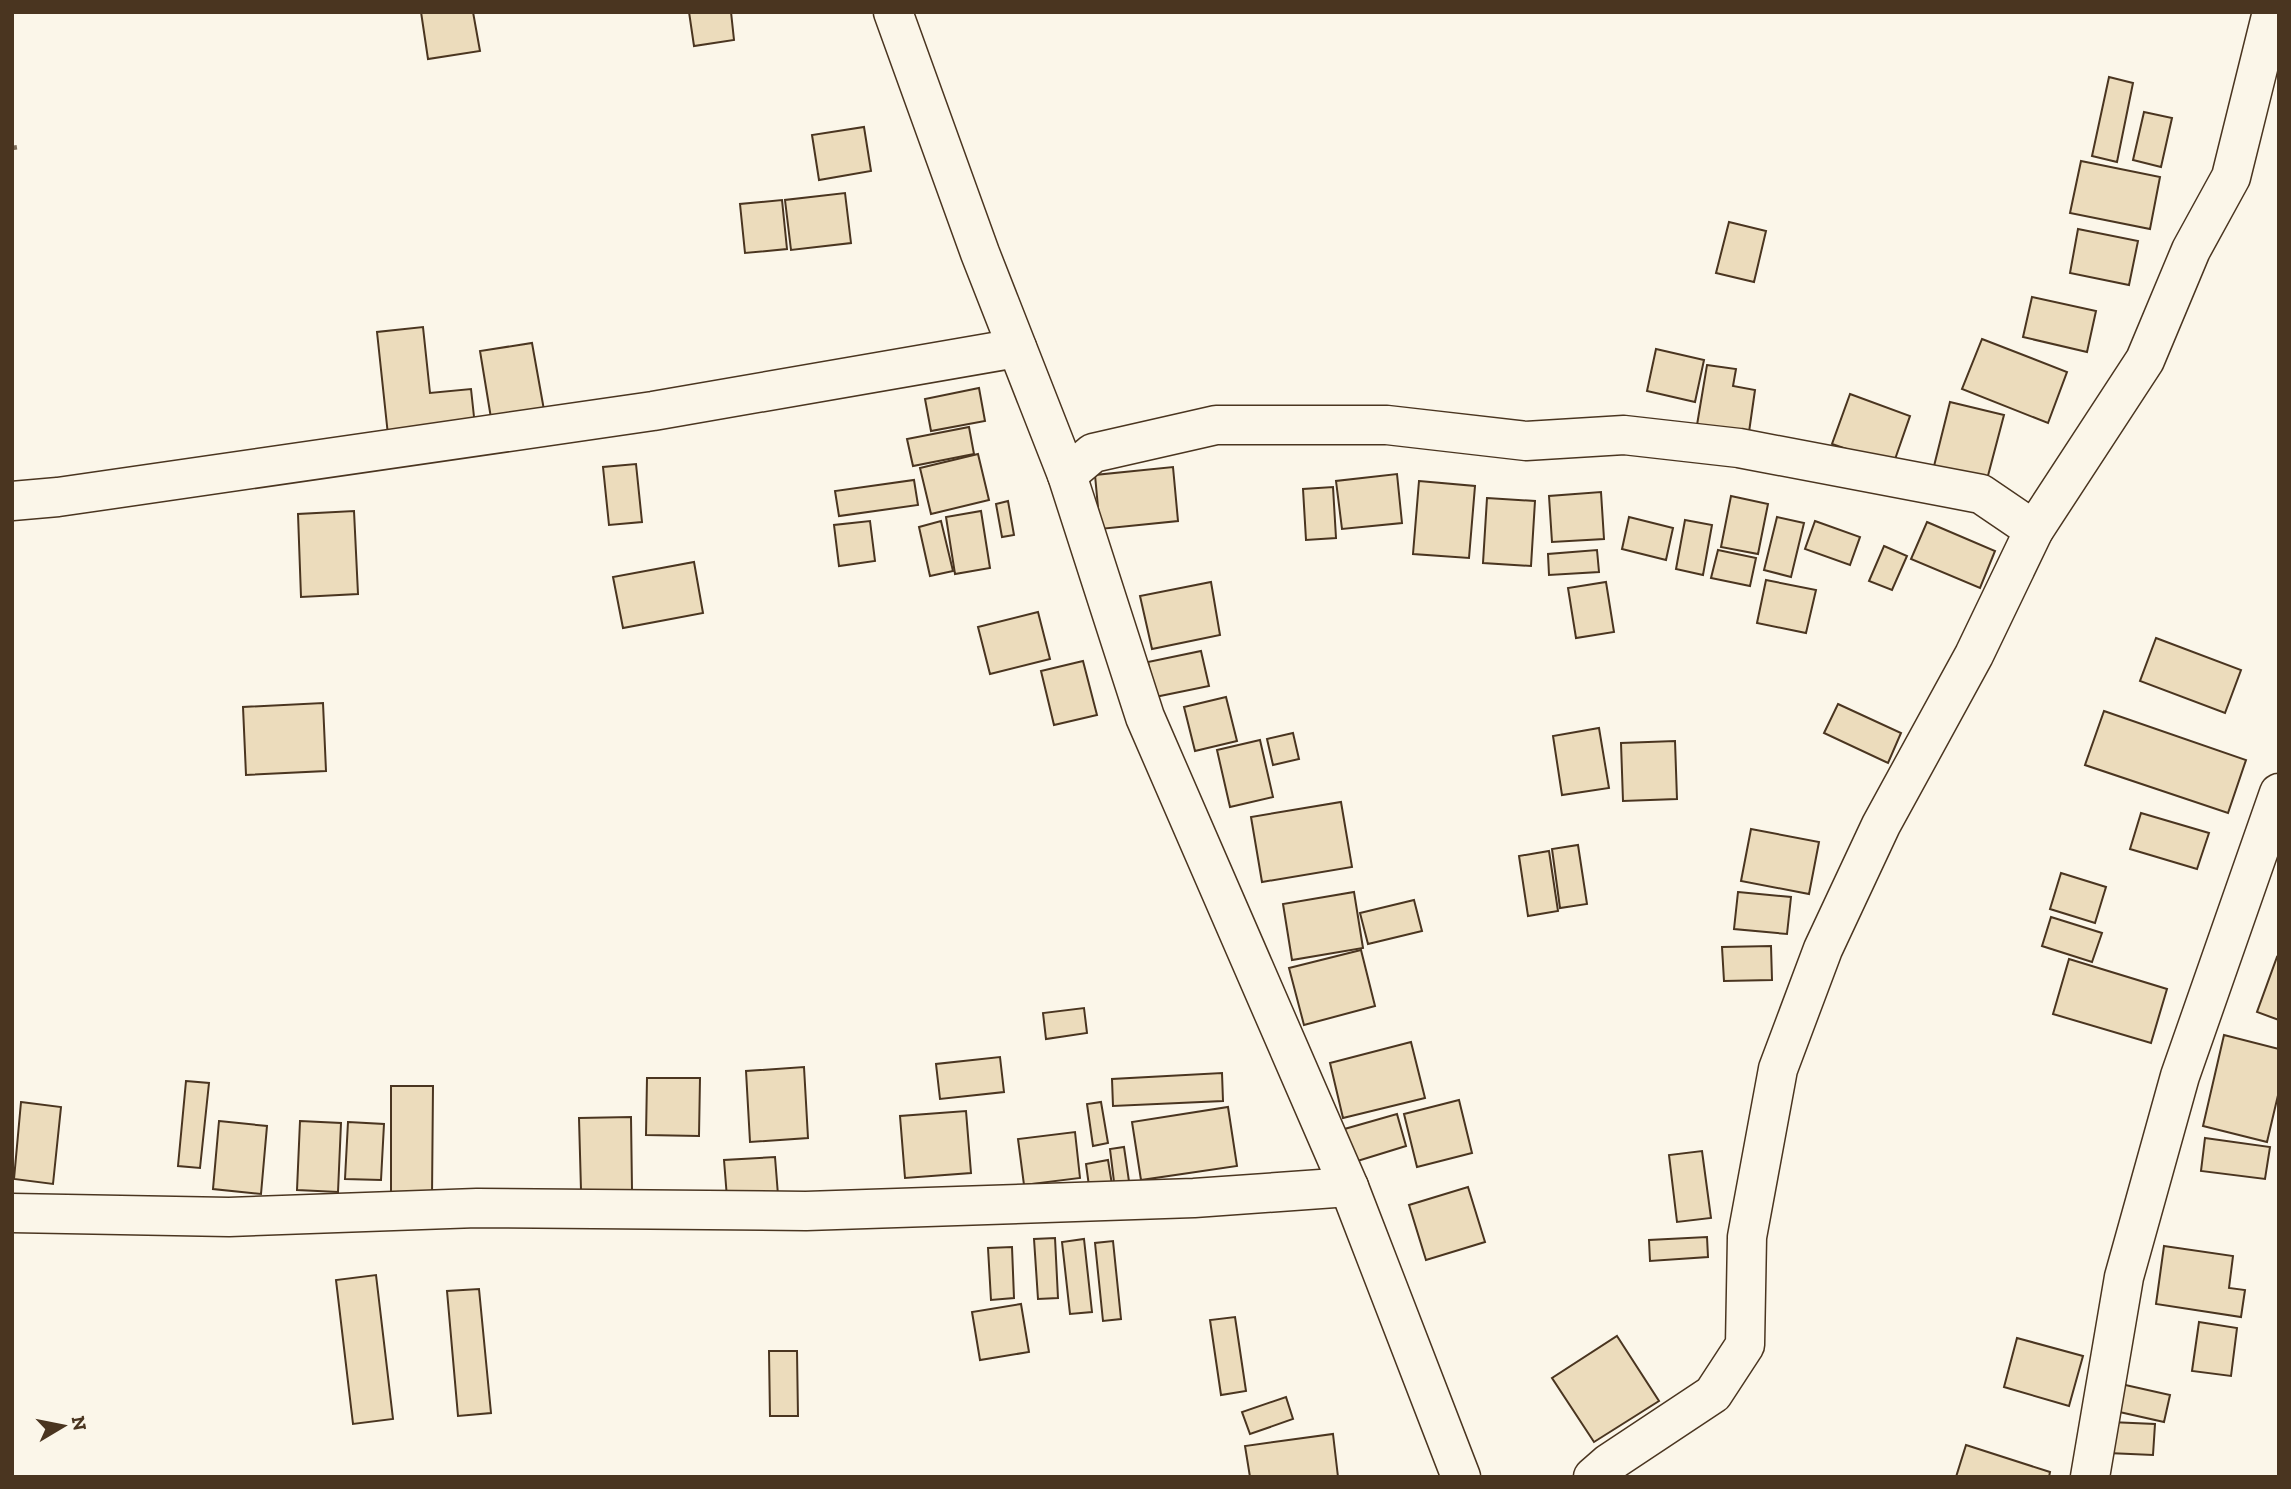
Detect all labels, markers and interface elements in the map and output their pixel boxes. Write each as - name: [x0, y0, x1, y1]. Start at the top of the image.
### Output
- north arrow: [28, 1391, 98, 1461]
- text: N: [67, 1414, 92, 1432]

